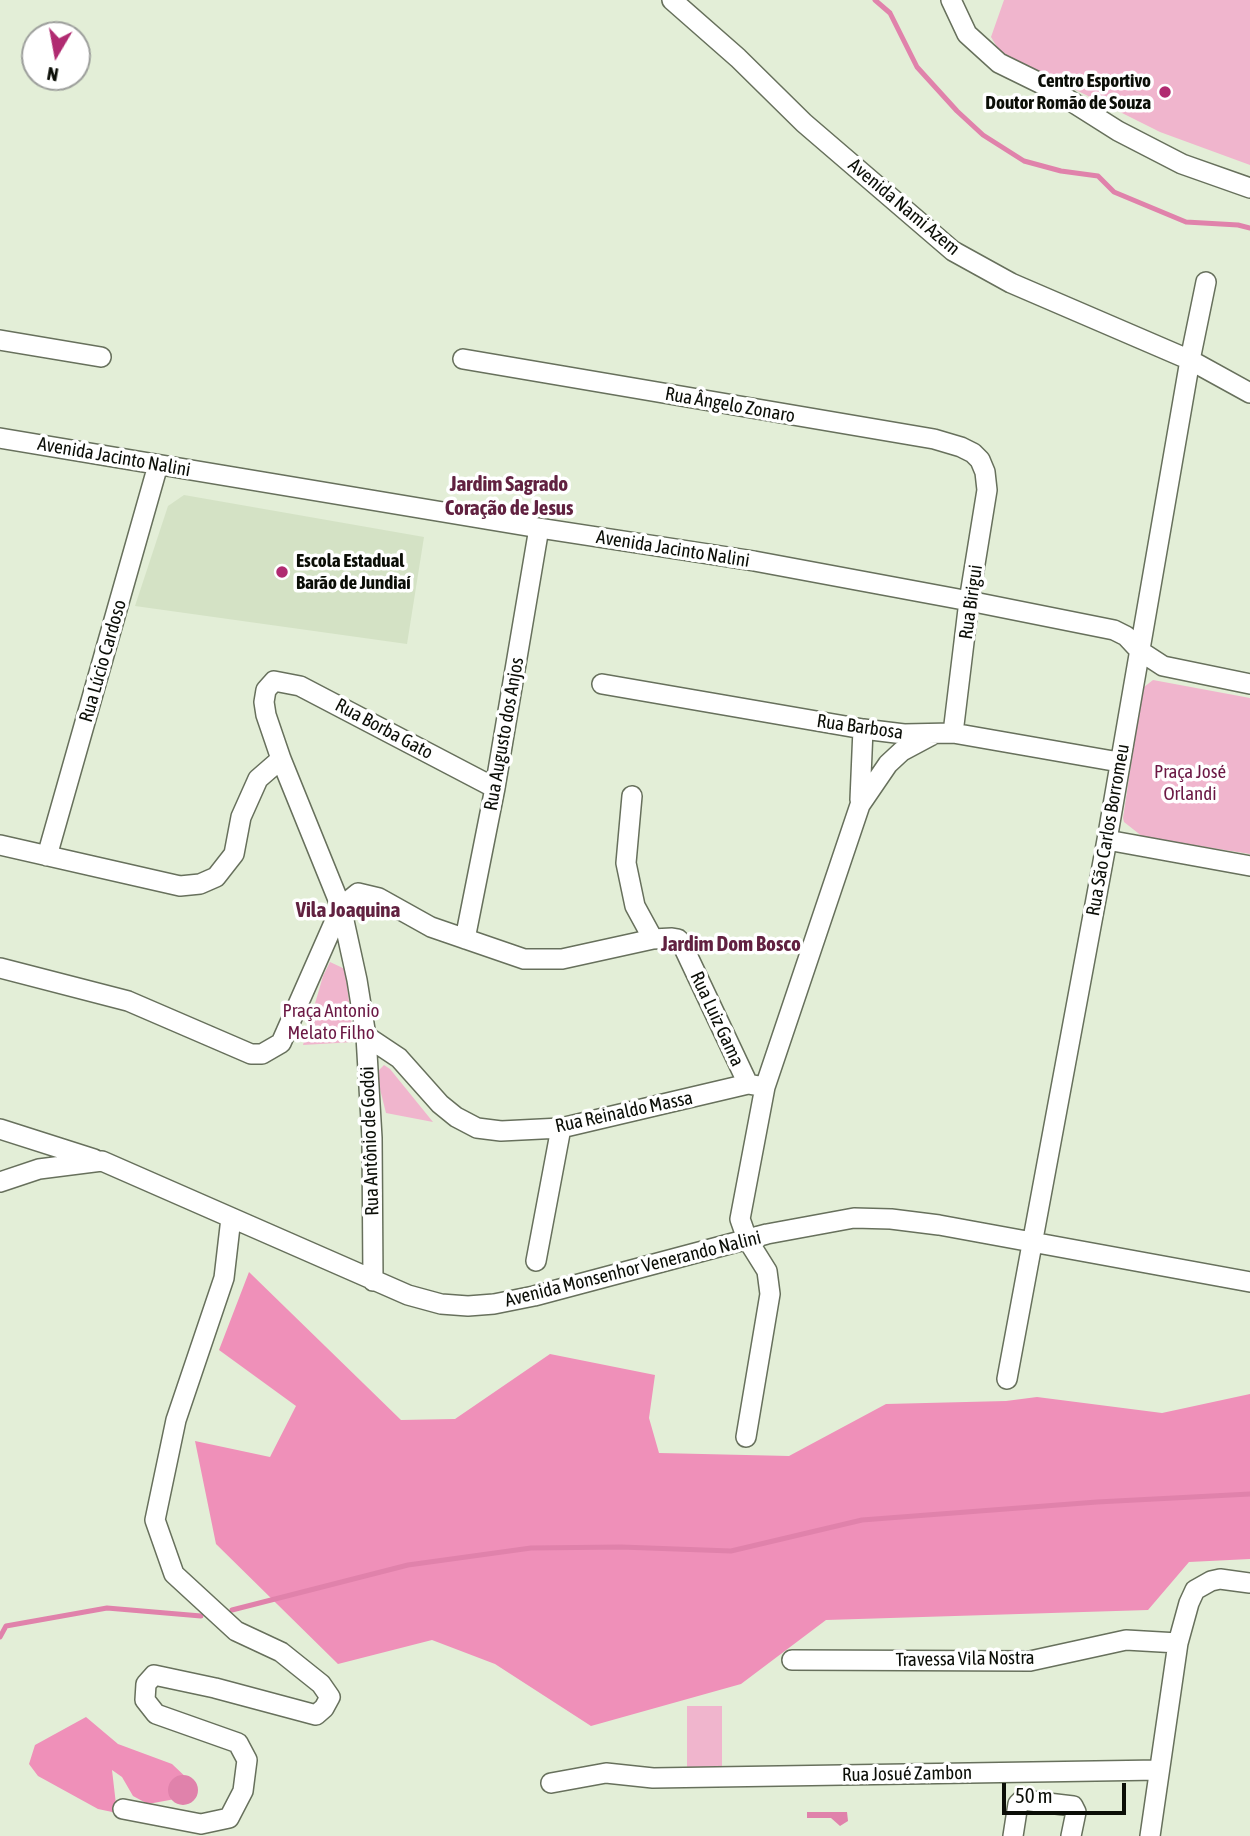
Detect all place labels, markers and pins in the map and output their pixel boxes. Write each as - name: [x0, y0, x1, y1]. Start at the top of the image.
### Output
- place label: Centro Esportivo Doutor Romão de Souza: [985, 70, 1151, 114]
- marker: Centro Esportivo Doutor Romão de Souza: [1157, 84, 1173, 100]
- place label: Escola Estadual Barão de Jundiaí: [296, 550, 411, 594]
- marker: Escola Estadual Barão de Jundiaí: [274, 564, 290, 580]

